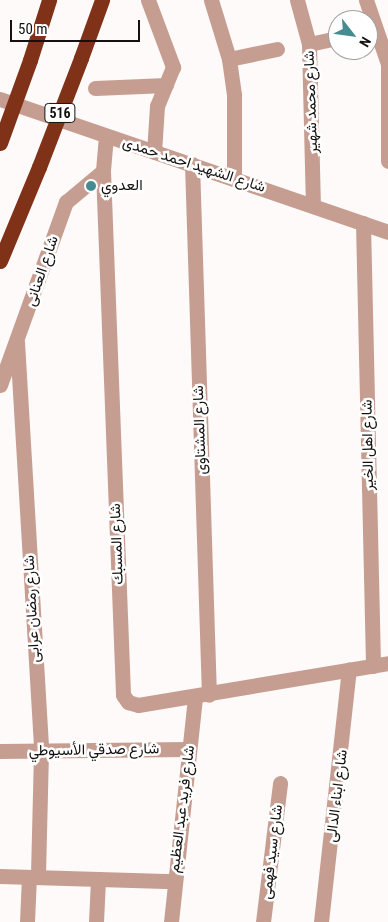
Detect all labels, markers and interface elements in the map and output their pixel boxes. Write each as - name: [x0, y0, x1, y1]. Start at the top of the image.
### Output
- scale bar: [12, 10, 142, 42]
- north arrow: [328, 10, 378, 60]
- text: 50 m: [18, 20, 48, 38]
- text: N: [356, 34, 374, 50]
- street label: شارع محمد شهير: [300, 50, 322, 154]
- road number: 516: [44, 102, 76, 125]
- street label: شارع الشهيد احمد حمدى: [120, 133, 268, 197]
- place label: العدوي: [101, 177, 143, 195]
- marker: العدوي: [85, 180, 97, 192]
- street label: شارع العنانى: [22, 234, 62, 308]
- street label: شارع المشتاوى: [189, 385, 211, 475]
- street label: شارع اهل الخير: [358, 399, 378, 491]
- street label: شارع المسبك: [107, 503, 127, 585]
- street label: شارع رمضان عرابى: [20, 555, 44, 663]
- street label: شارع صدقي الأسيوطي: [29, 740, 159, 760]
- street label: شارع فريد عبد العظيم: [165, 744, 199, 874]
- street label: شارع ابناء الدالى: [322, 749, 352, 843]
- street label: شارع سيد فهمى: [257, 804, 287, 900]

